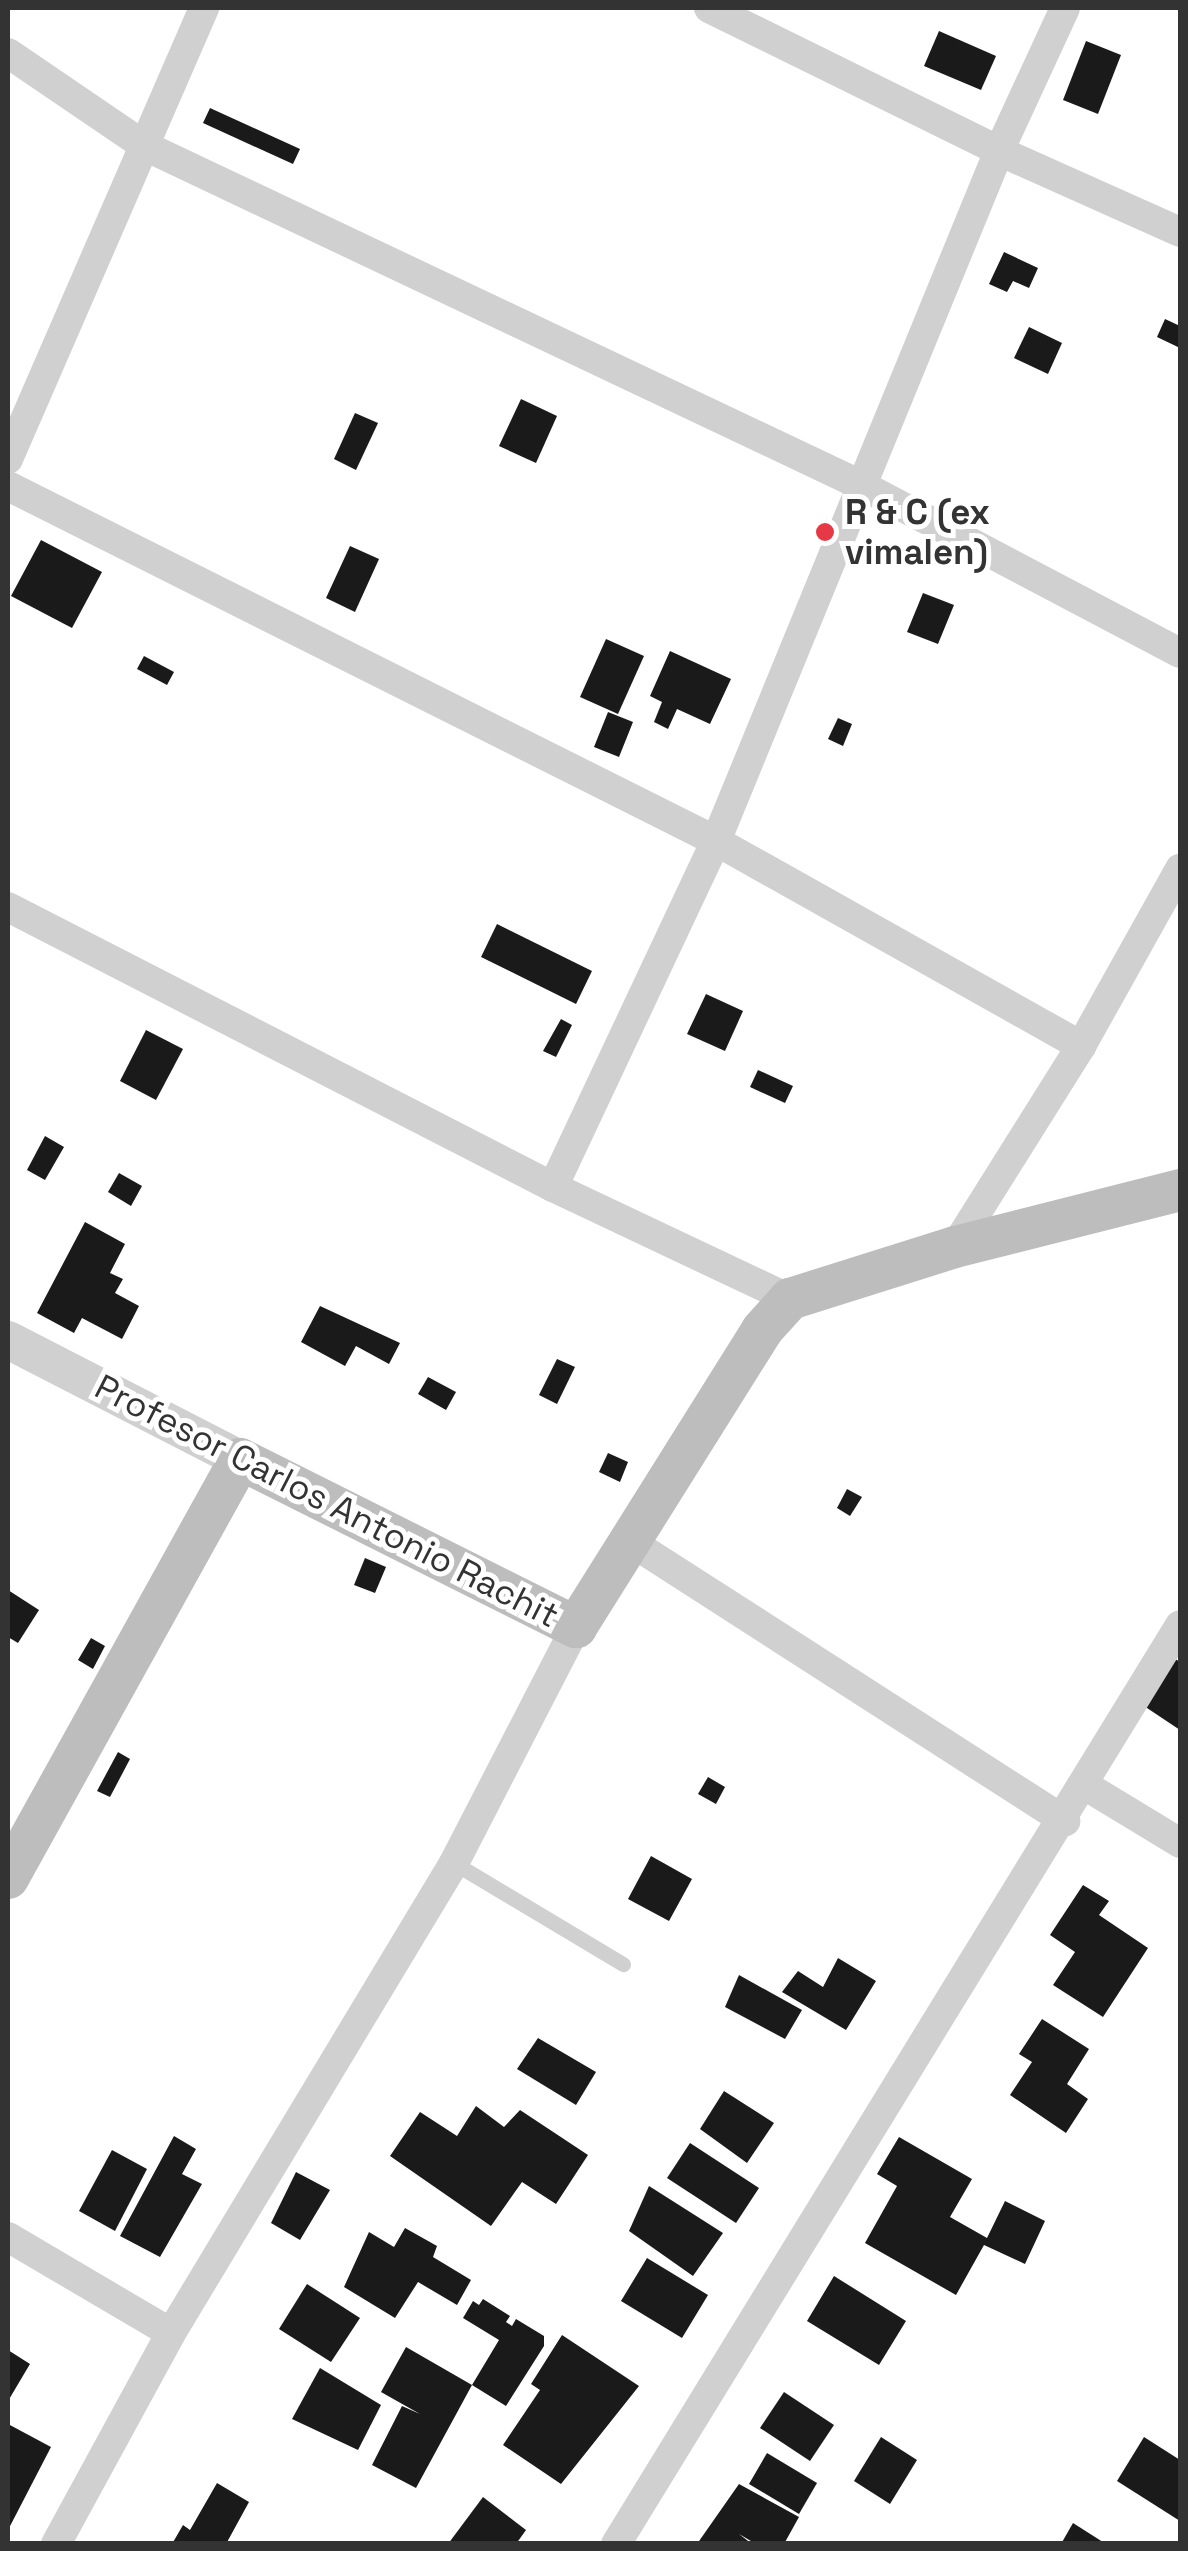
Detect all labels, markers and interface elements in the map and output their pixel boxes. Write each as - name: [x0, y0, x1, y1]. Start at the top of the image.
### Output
- place label: R & C (ex vimalen): [845, 491, 990, 573]
- marker: R & C (ex vimalen): [814, 521, 836, 543]
- street label: Profesor Carlos Antonio Rachit: [88, 1365, 566, 1637]

